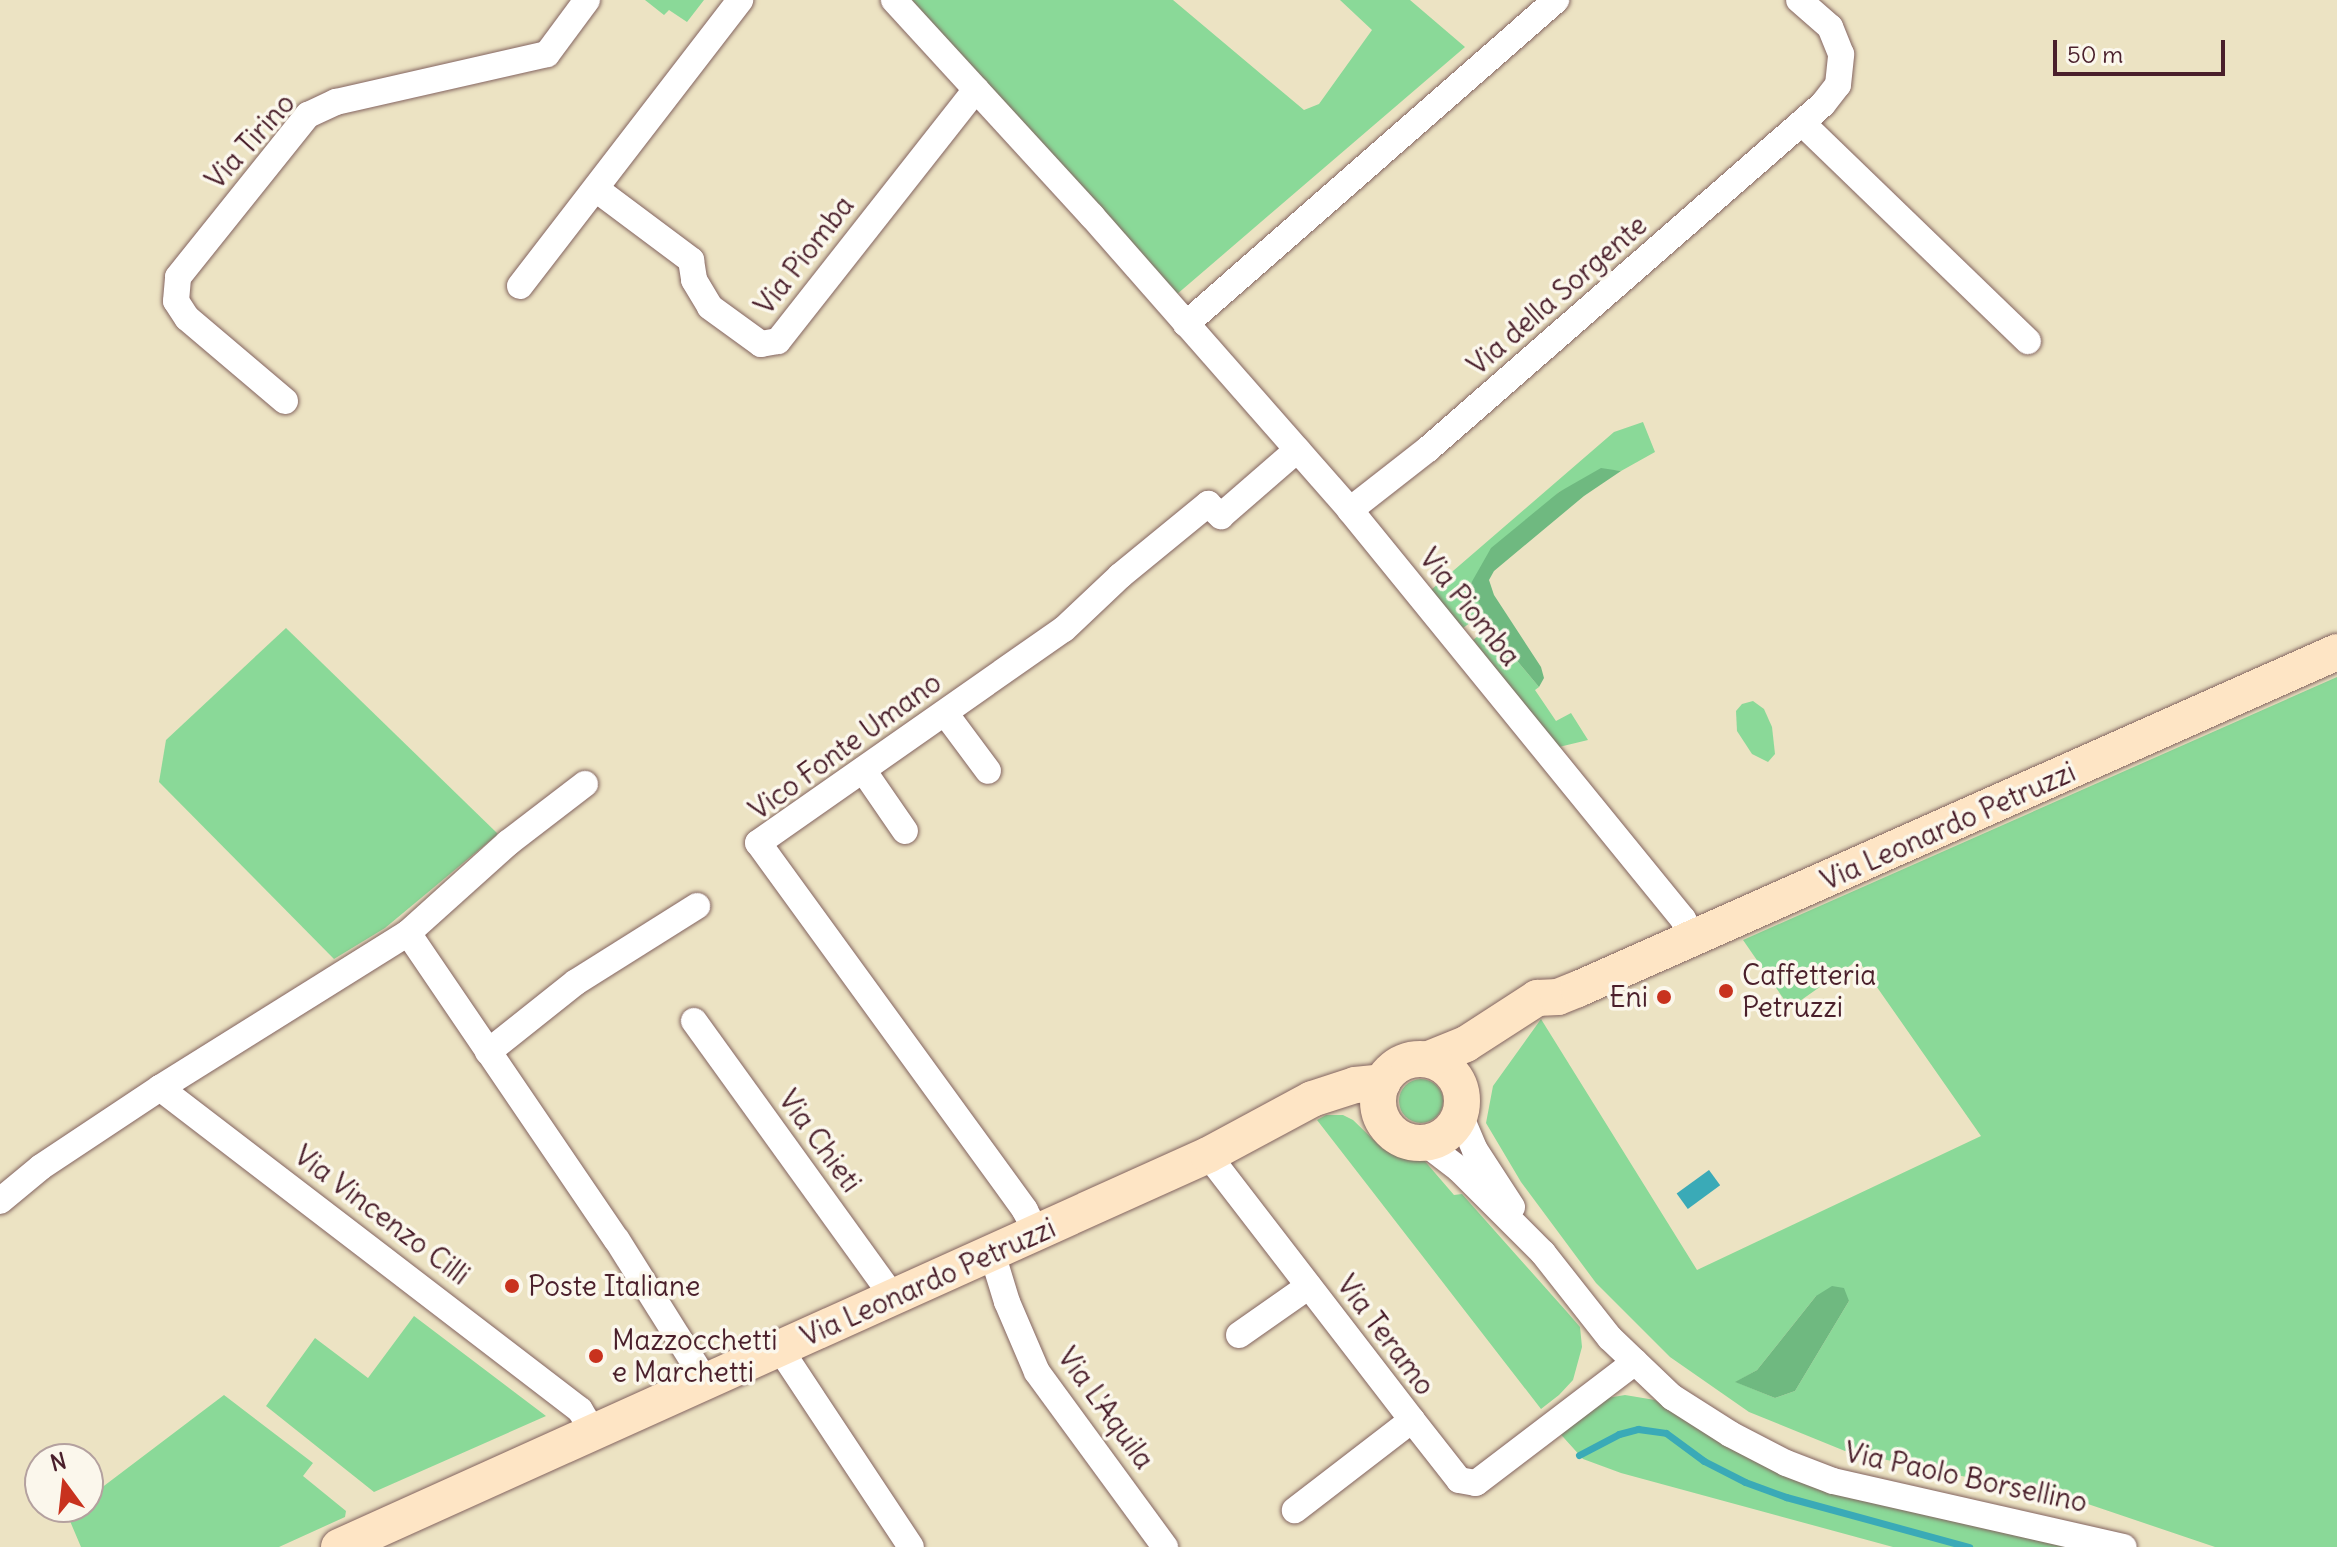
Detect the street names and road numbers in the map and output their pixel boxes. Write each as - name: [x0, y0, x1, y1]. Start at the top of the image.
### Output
- street label: Via Tirino: [198, 86, 302, 196]
- street label: Via Piomba: [747, 189, 861, 321]
- street label: Via della Sorgente: [1461, 208, 1653, 382]
- street label: Via Piomba: [1412, 542, 1528, 672]
- street label: Vico Fonte Umano: [743, 665, 947, 827]
- street label: Via Leonardo Petruzzi: [1816, 755, 2080, 897]
- street label: Via Chieti: [772, 1083, 868, 1199]
- street label: Via Vincenzo Cilli: [288, 1138, 476, 1292]
- street label: Via Leonardo Petruzzi: [796, 1211, 1060, 1353]
- street label: Via Teramo: [1330, 1268, 1442, 1402]
- street label: Via L'Aquila: [1051, 1341, 1161, 1475]
- street label: Via Paolo Borsellino: [1842, 1435, 2090, 1519]

